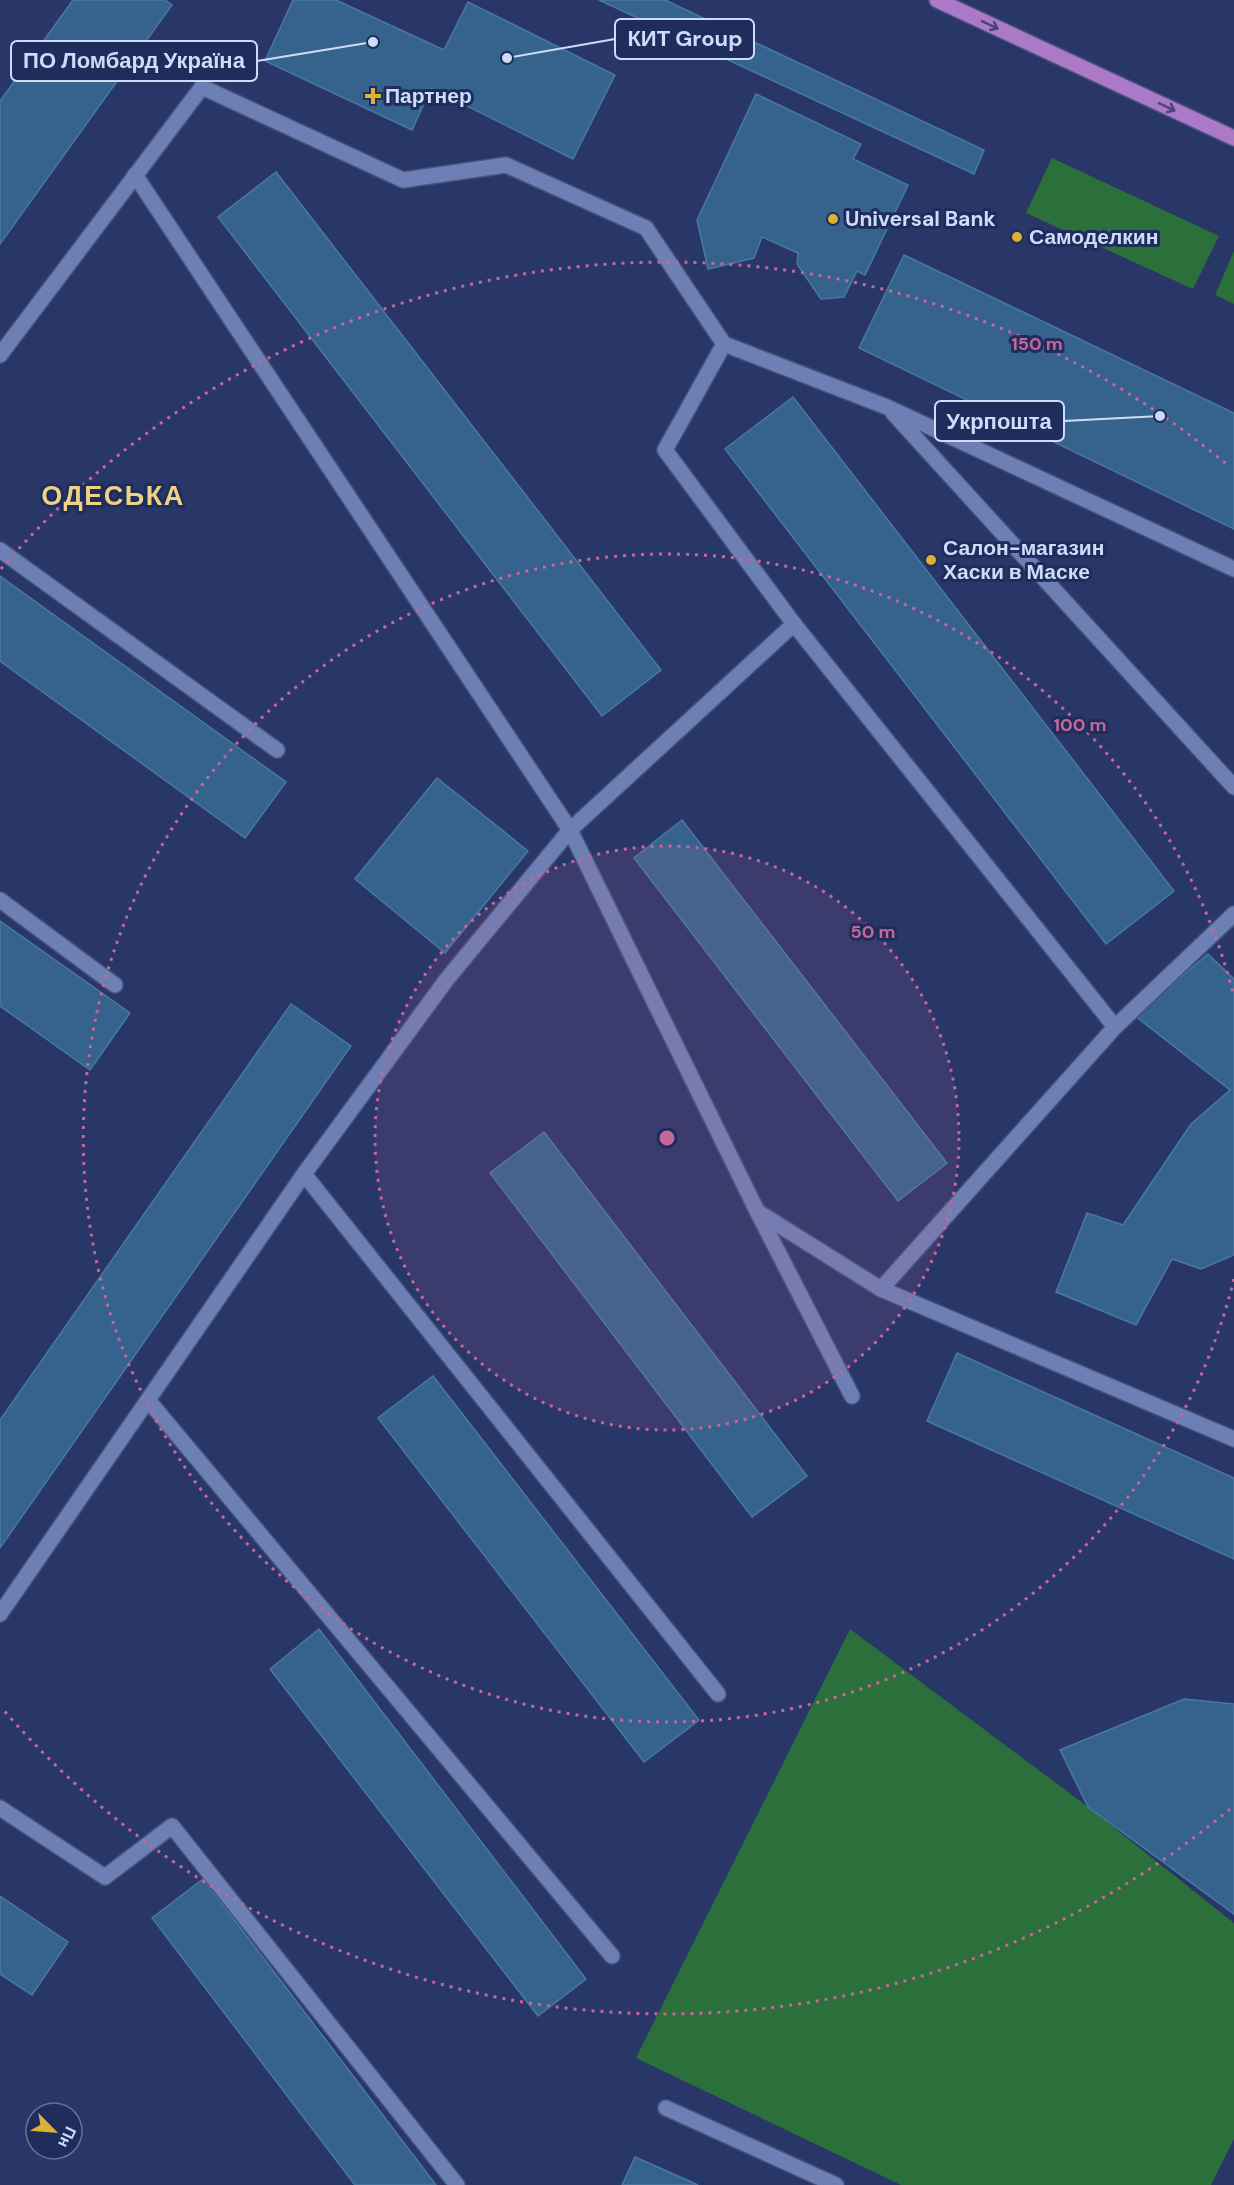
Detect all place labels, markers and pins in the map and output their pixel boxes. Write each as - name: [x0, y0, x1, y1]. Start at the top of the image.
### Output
- callout: КИТ Group: [615, 19, 754, 59]
- callout: ПО Ломбард Україна: [11, 41, 257, 81]
- place label: Партнер: [385, 82, 472, 110]
- marker: Партнер: [366, 89, 380, 103]
- place label: Universal Bank: [845, 205, 996, 233]
- marker: Universal Bank: [826, 212, 840, 226]
- place label: Самоделкин: [1029, 223, 1158, 251]
- marker: Самоделкин: [1010, 230, 1024, 244]
- callout: Укрпошта: [935, 401, 1064, 441]
- place label: Салон-магазин Хаски в Маске: [943, 534, 1104, 586]
- marker: Салон-магазин Хаски в Маске: [924, 553, 938, 567]
- centre of rings: [657, 1128, 677, 1148]

